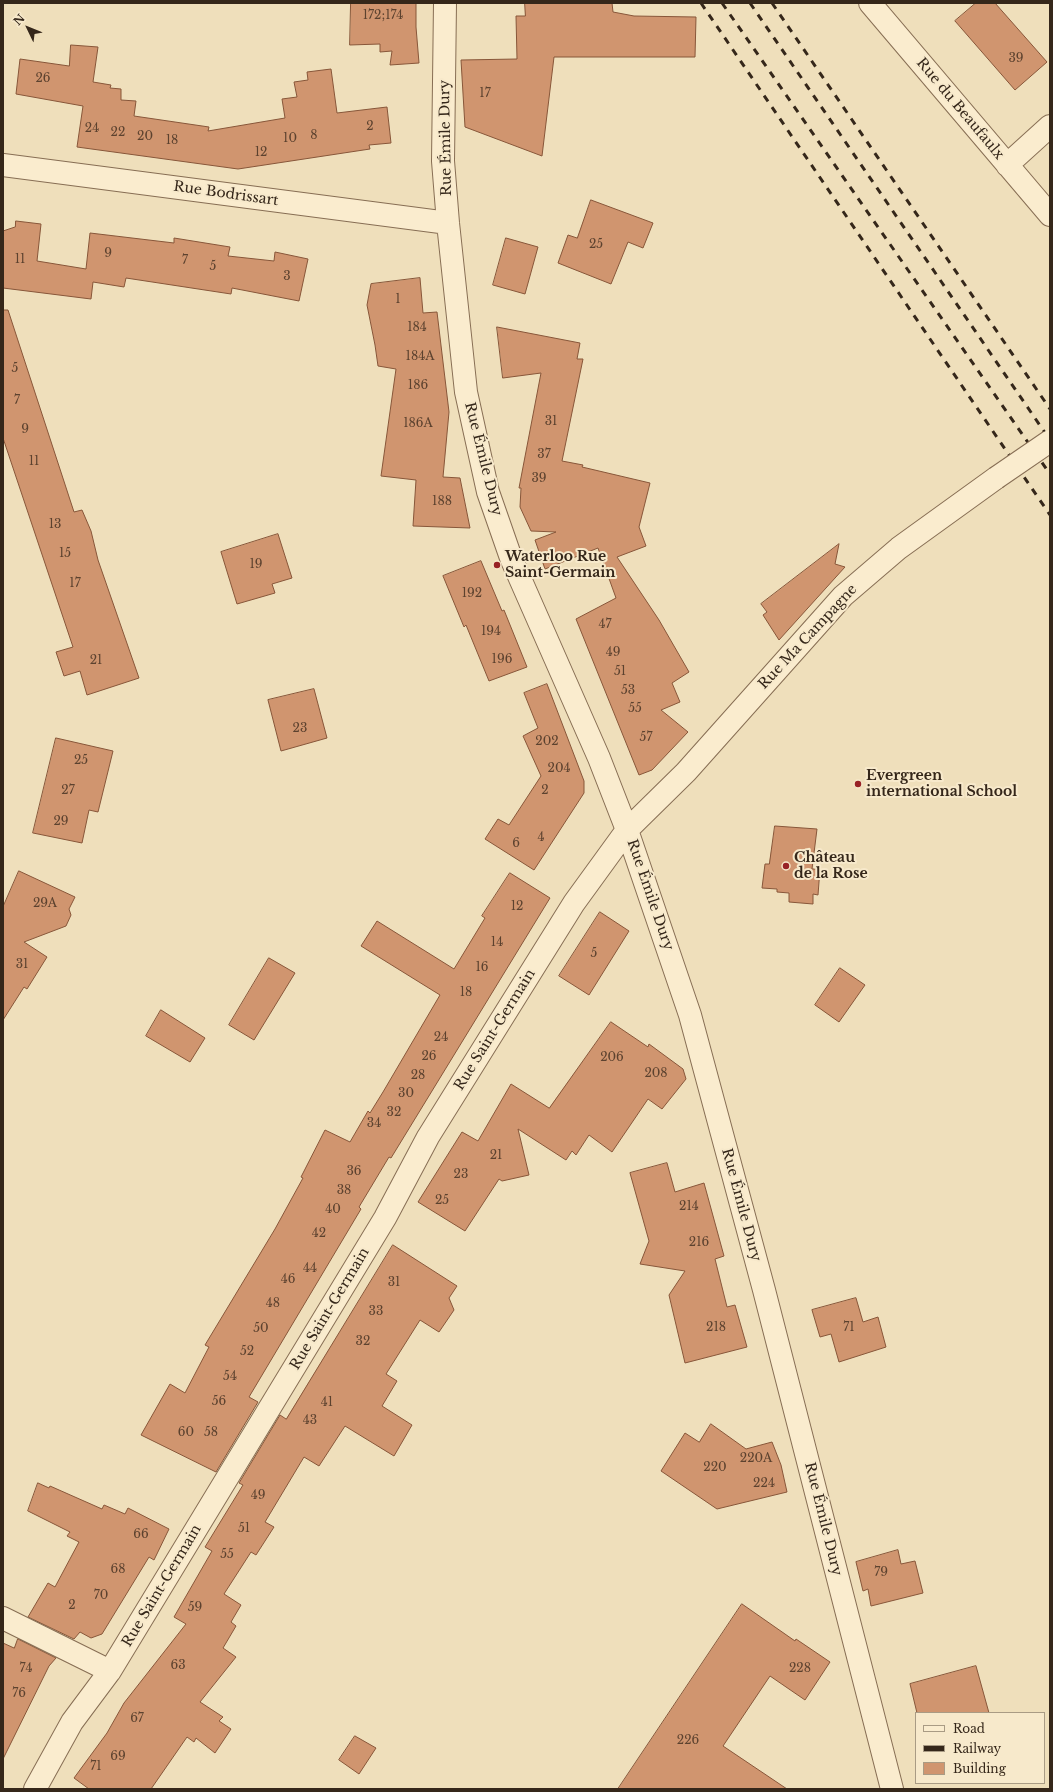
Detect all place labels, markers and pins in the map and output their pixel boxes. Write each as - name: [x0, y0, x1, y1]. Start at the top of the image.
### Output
- place label: Waterloo Rue Saint-Germain: [505, 549, 615, 582]
- marker: Waterloo Rue Saint-Germain: [492, 560, 502, 570]
- place label: Evergreen international School: [866, 768, 1017, 800]
- marker: Evergreen international School: [853, 779, 863, 789]
- place label: Château de la Rose: [794, 850, 868, 882]
- marker: Château de la Rose: [781, 861, 791, 871]

